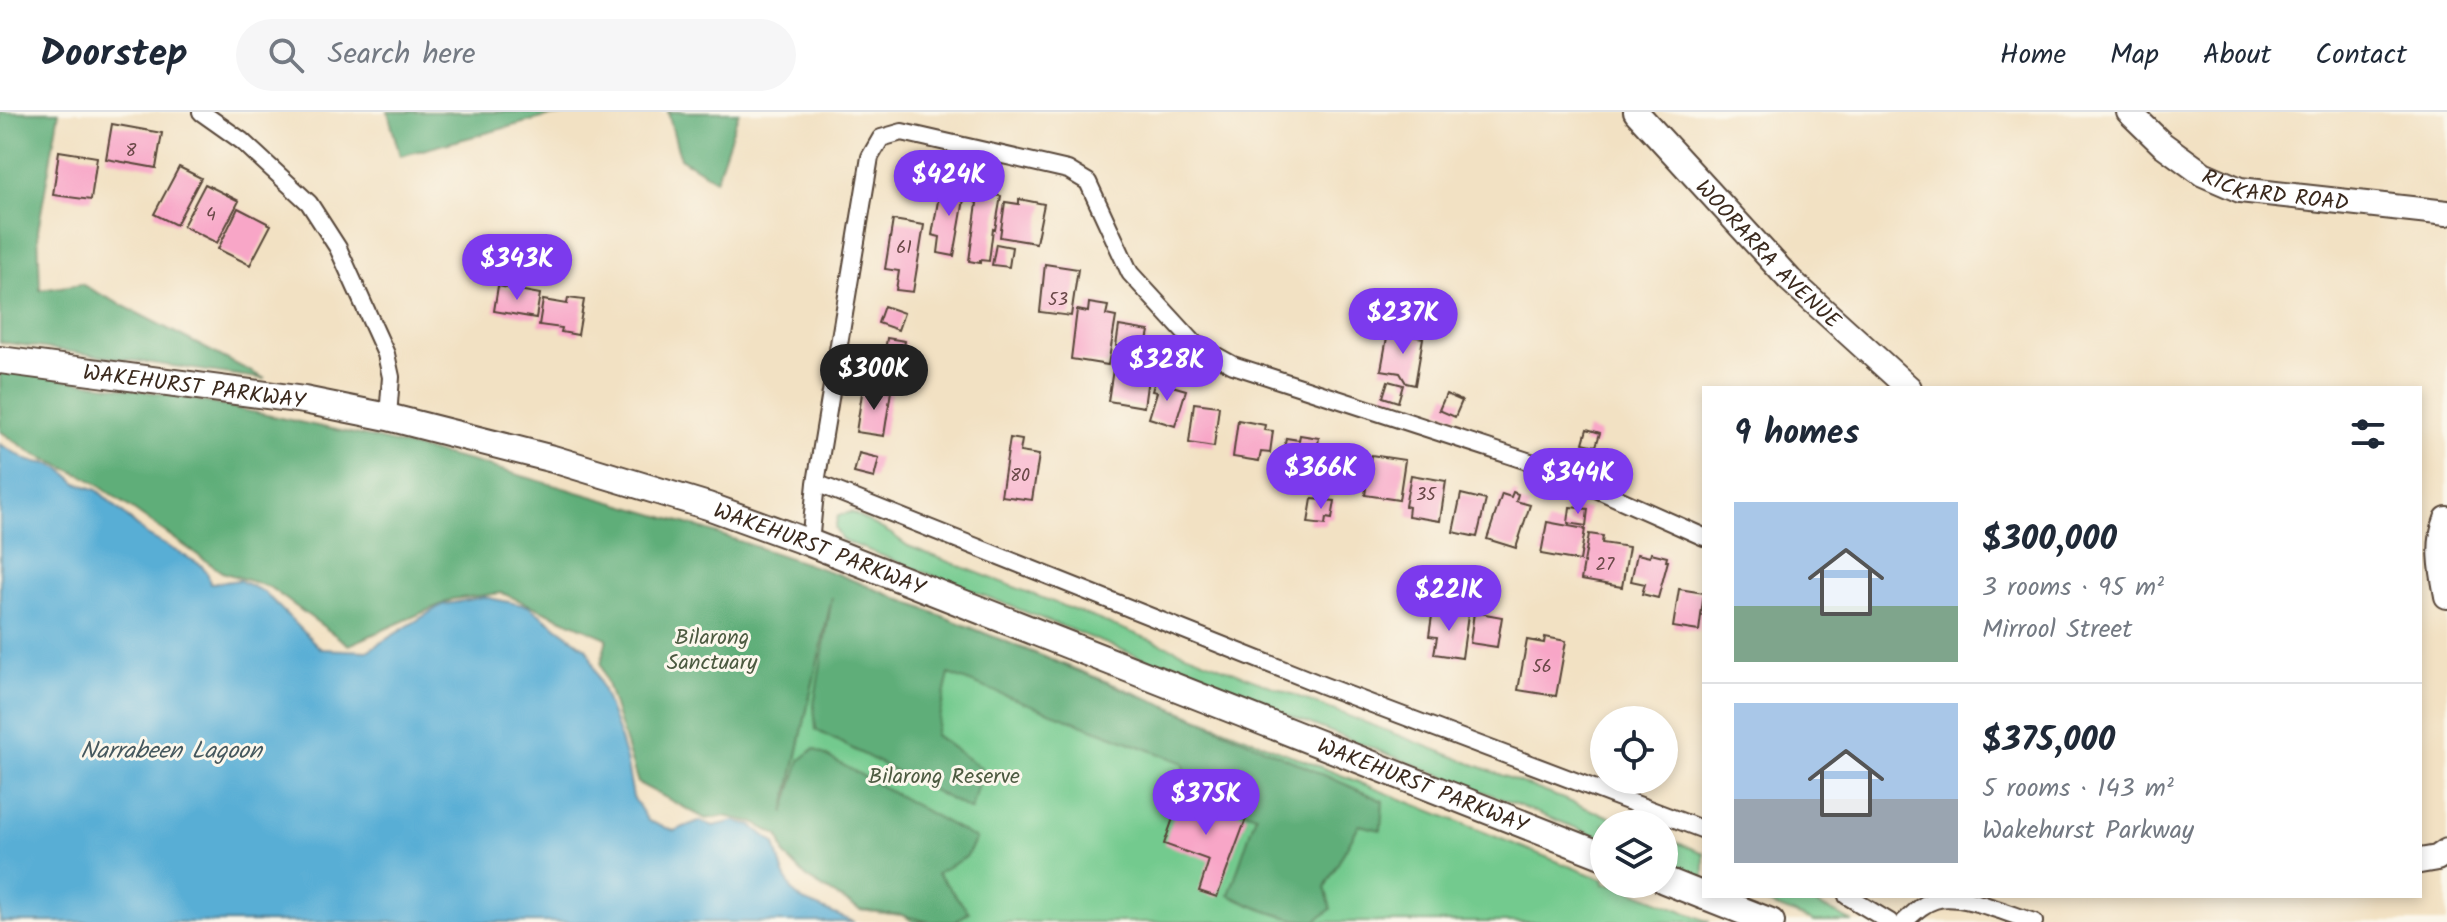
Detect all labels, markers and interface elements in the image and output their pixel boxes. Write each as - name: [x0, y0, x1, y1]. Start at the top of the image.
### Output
- search box: [236, 19, 796, 91]
- text: Doorstep: [40, 25, 188, 85]
- text: Search here: [328, 31, 476, 79]
- icon: search: [264, 33, 308, 77]
- text: Home: [2000, 33, 2066, 78]
- text: Map: [2110, 33, 2159, 78]
- text: About: [2203, 33, 2271, 78]
- text: Contact: [2315, 33, 2407, 78]
- house number: 8: [126, 137, 137, 166]
- pin: $424K: [893, 150, 1005, 218]
- text: $424K: [912, 155, 986, 197]
- street label: RICKARD ROAD: [2196, 160, 2350, 222]
- street label: WOORARRA AVENUE: [1686, 172, 1849, 339]
- house number: 4: [206, 201, 216, 230]
- pin: $343K: [461, 234, 573, 302]
- house number: 61: [896, 234, 912, 263]
- text: $343K: [480, 239, 554, 281]
- house number: 53: [1048, 286, 1068, 315]
- pin: $237K: [1347, 288, 1459, 356]
- text: $237K: [1367, 293, 1439, 335]
- pin: $328K: [1111, 335, 1223, 403]
- text: $328K: [1129, 340, 1205, 382]
- pin: $300K: [818, 344, 930, 412]
- text: $300K: [838, 349, 910, 391]
- street label: WAKEHURST PARKWAY: [81, 356, 309, 420]
- text: 9 homes: [1734, 407, 1859, 461]
- icon: filters: [2346, 412, 2390, 456]
- pin: $366K: [1265, 443, 1377, 511]
- text: $366K: [1284, 448, 1358, 490]
- pin: $344K: [1522, 448, 1634, 516]
- text: $344K: [1541, 453, 1615, 495]
- house number: 80: [1010, 462, 1030, 491]
- house number: 35: [1416, 481, 1437, 510]
- street label: WAKEHURST PARKWAY: [708, 494, 931, 607]
- text: $300,000: [1982, 513, 2117, 567]
- icon: home: [1798, 534, 1894, 630]
- house number: 27: [1596, 551, 1615, 580]
- pin: $221K: [1393, 565, 1505, 633]
- text: 3 rooms · 95 m²: [1982, 567, 2164, 609]
- text: $221K: [1414, 570, 1484, 612]
- text: Mirrool Street: [1982, 609, 2132, 651]
- park label: Bilarong Sanctuary: [667, 621, 758, 681]
- house number: 56: [1532, 653, 1552, 682]
- map controls: [1590, 706, 1678, 898]
- button: locate: [1590, 706, 1678, 794]
- text: $375,000: [1982, 714, 2115, 768]
- street label: WAKEHURST PARKWAY: [1311, 730, 1534, 845]
- water label: Narrabeen Lagoon: [80, 732, 264, 771]
- icon: home: [1798, 735, 1894, 831]
- park label: Bilarong Reserve: [868, 760, 1020, 795]
- text: 5 rooms · 143 m²: [1982, 768, 2174, 810]
- pin: $375K: [1150, 769, 1262, 837]
- text: $375K: [1171, 774, 1241, 816]
- button: layers: [1590, 810, 1678, 898]
- text: Wakehurst Parkway: [1982, 810, 2194, 852]

